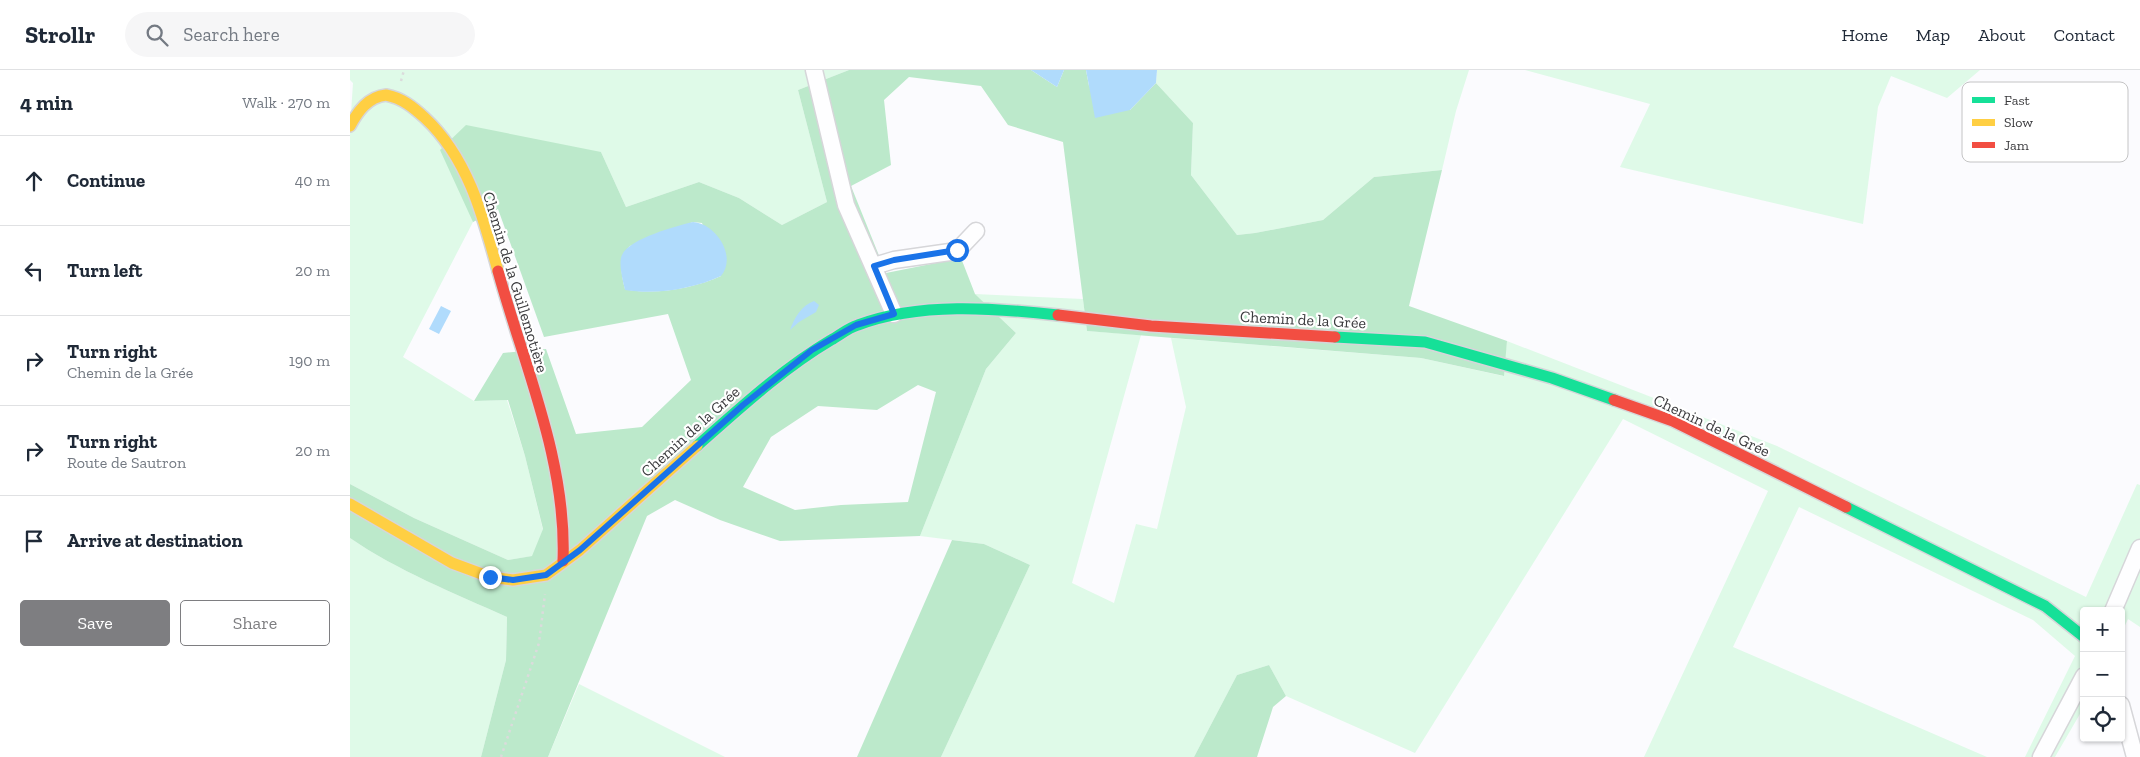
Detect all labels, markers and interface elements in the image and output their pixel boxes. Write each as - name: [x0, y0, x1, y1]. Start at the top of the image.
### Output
- search box: [125, 12, 475, 57]
- text: Strollr: [25, 20, 95, 49]
- icon: search: [143, 21, 171, 49]
- text: Search here: [183, 23, 280, 46]
- text: Home: [1841, 24, 1888, 46]
- text: Map: [1916, 24, 1950, 46]
- text: About: [1978, 24, 2025, 46]
- text: Contact: [2053, 24, 2115, 46]
- legend: [1962, 82, 2128, 162]
- text: 4 min: [20, 90, 73, 115]
- text: Fast: [2004, 92, 2031, 109]
- text: Walk · 270 m: [242, 93, 330, 112]
- text: Slow: [2004, 114, 2033, 131]
- text: Jam: [2004, 137, 2029, 154]
- icon: ahead: [20, 167, 48, 195]
- text: Continue: [67, 169, 145, 192]
- text: 40 m: [295, 171, 330, 190]
- street label: Chemin de la Guillemotière: [479, 189, 552, 375]
- route start: [946, 239, 969, 262]
- icon: left: [20, 257, 48, 285]
- text: Turn left: [67, 259, 142, 282]
- text: 20 m: [295, 261, 330, 280]
- street label: Chemin de la Grée: [1239, 307, 1367, 332]
- text: Turn right: [67, 340, 157, 363]
- icon: right: [20, 347, 48, 375]
- text: 190 m: [289, 351, 330, 370]
- text: Chemin de la Grée: [67, 363, 193, 382]
- street label: Chemin de la Grée: [637, 382, 744, 481]
- street label: Chemin de la Grée: [1651, 390, 1773, 461]
- text: Turn right: [67, 430, 157, 453]
- icon: right: [20, 437, 48, 465]
- text: 20 m: [295, 441, 330, 460]
- text: Route de Sautron: [67, 453, 186, 472]
- icon: arrive: [20, 527, 48, 555]
- text: Arrive at destination: [67, 529, 243, 552]
- route end: [479, 566, 502, 589]
- button: Save: [20, 600, 170, 646]
- button: Share: [180, 600, 330, 646]
- map controls: [2080, 607, 2125, 742]
- button: +: [2080, 607, 2125, 652]
- button: −: [2080, 652, 2125, 697]
- button: locate: [2080, 697, 2125, 742]

